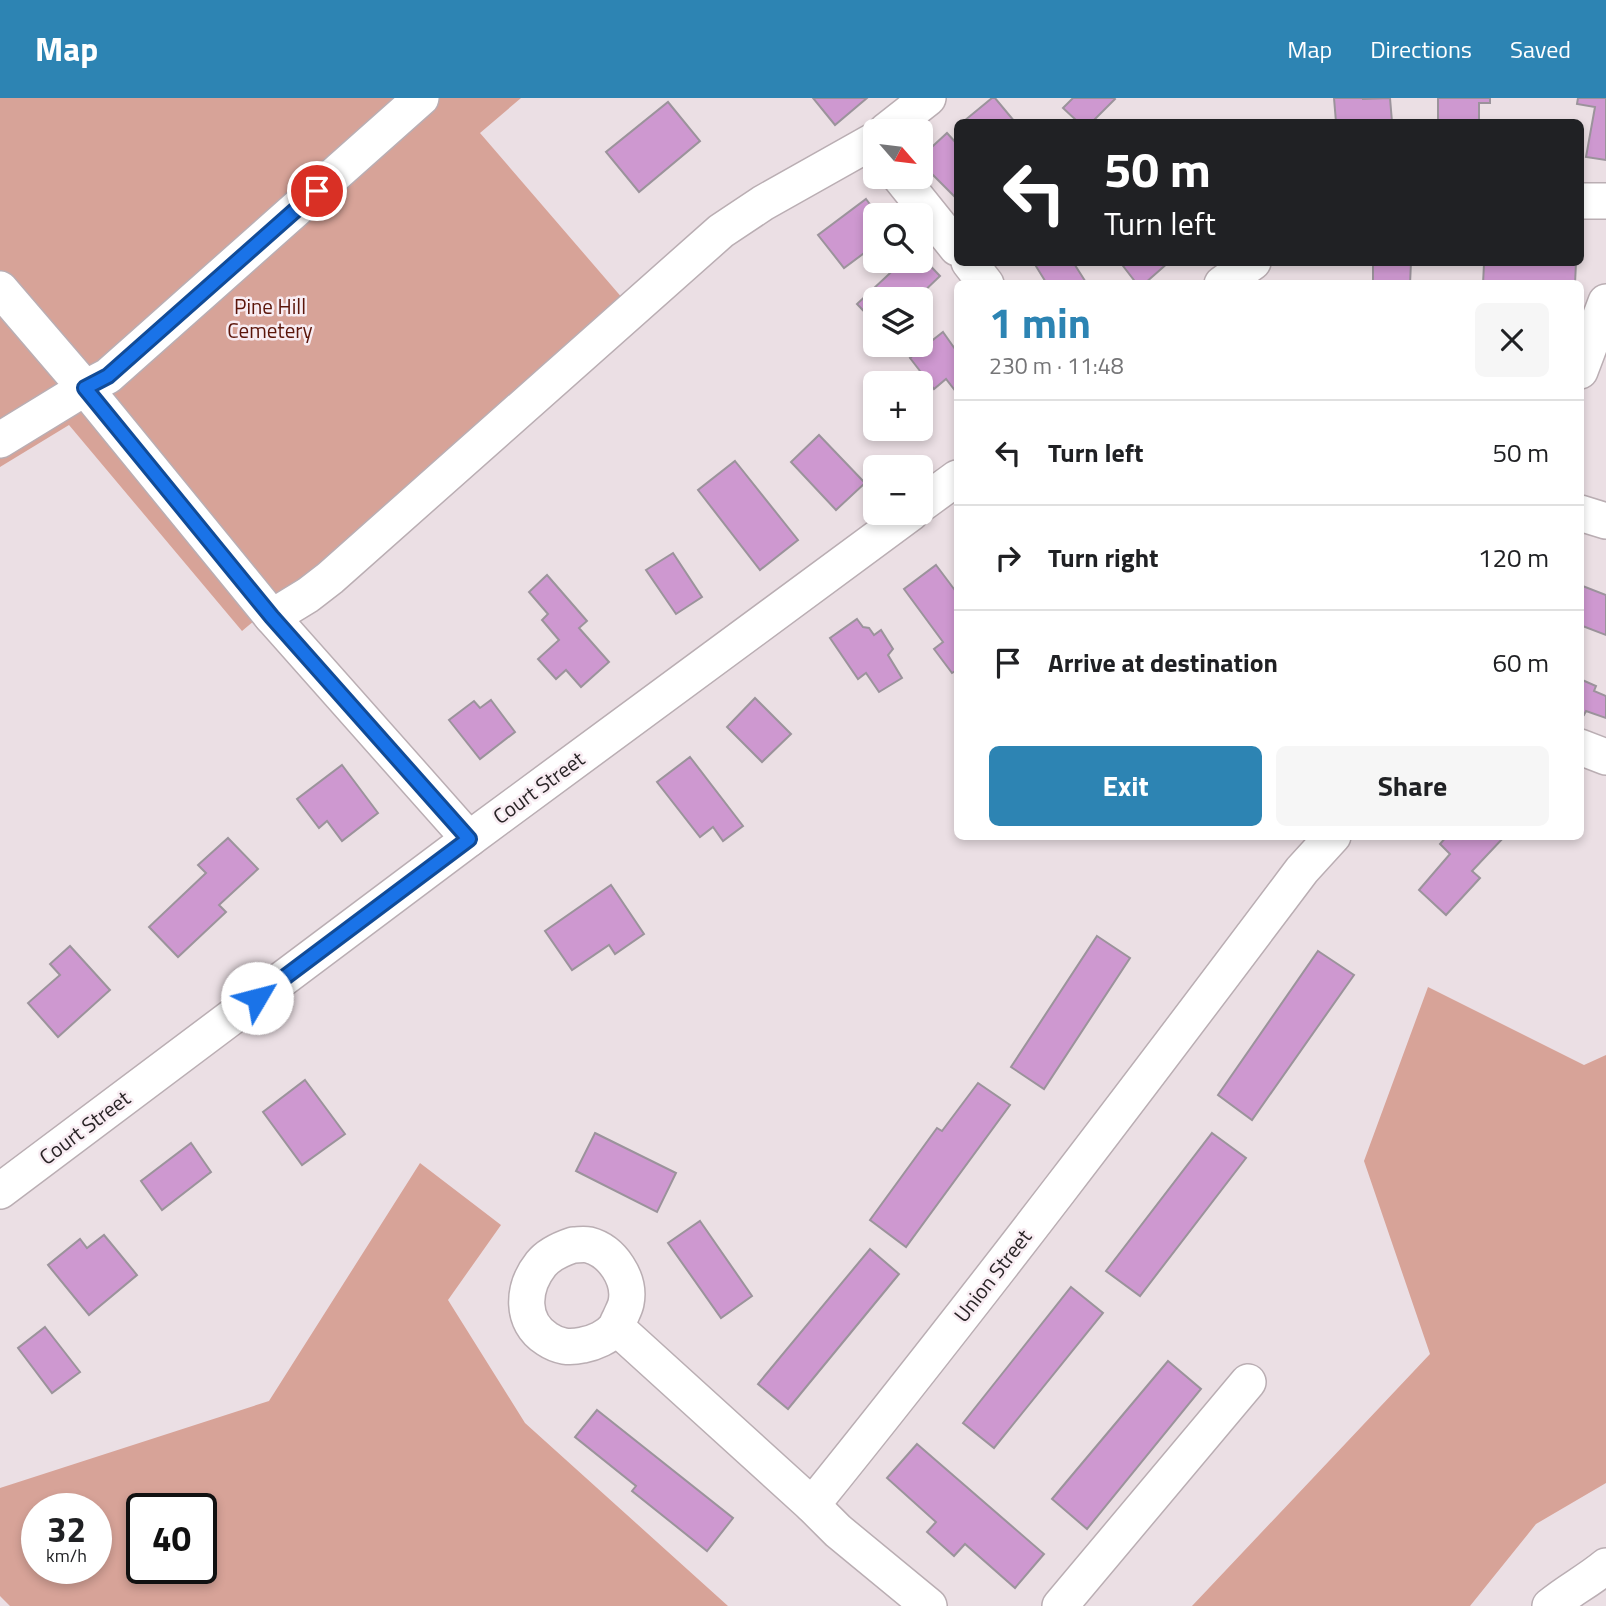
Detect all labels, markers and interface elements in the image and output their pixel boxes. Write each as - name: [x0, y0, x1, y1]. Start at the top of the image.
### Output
- text: Map: [35, 24, 98, 74]
- text: Map: [1287, 31, 1332, 67]
- text: Directions: [1370, 31, 1472, 67]
- text: Saved: [1510, 31, 1571, 67]
- north arrow: [863, 119, 933, 189]
- map controls: [863, 119, 933, 525]
- text: 50 m: [1104, 131, 1211, 206]
- icon: left: [989, 147, 1080, 238]
- pin: [287, 161, 347, 221]
- icon: arrive: [298, 172, 336, 210]
- text: Turn left: [1104, 199, 1216, 247]
- button: search: [863, 203, 933, 273]
- button: layers: [863, 287, 933, 357]
- park label: Pine Hill Cemetery: [227, 290, 313, 346]
- text: 1 min: [989, 290, 1091, 354]
- button: close: [1475, 303, 1549, 377]
- text: 230 m · 11:48: [989, 348, 1124, 383]
- button: +: [863, 371, 933, 441]
- text: Turn left: [1048, 433, 1143, 472]
- text: 50 m: [1492, 433, 1549, 472]
- icon: left: [989, 434, 1027, 472]
- button: −: [863, 455, 933, 525]
- text: Turn right: [1048, 538, 1159, 577]
- text: 120 m: [1478, 538, 1549, 577]
- icon: right: [989, 539, 1027, 577]
- text: Arrive at destination: [1048, 643, 1278, 682]
- text: 60 m: [1492, 643, 1549, 682]
- icon: arrive: [989, 644, 1027, 682]
- street label: Court Street: [486, 742, 592, 832]
- button: Exit: [989, 746, 1262, 826]
- button: Share: [1276, 746, 1549, 826]
- position arrow: [220, 961, 294, 1035]
- street label: Court Street: [32, 1082, 137, 1172]
- street label: Union Street: [946, 1221, 1039, 1329]
- speed limit sign: 40: [126, 1493, 217, 1584]
- text: 32: [47, 1502, 86, 1556]
- text: km/h: [46, 1542, 87, 1569]

